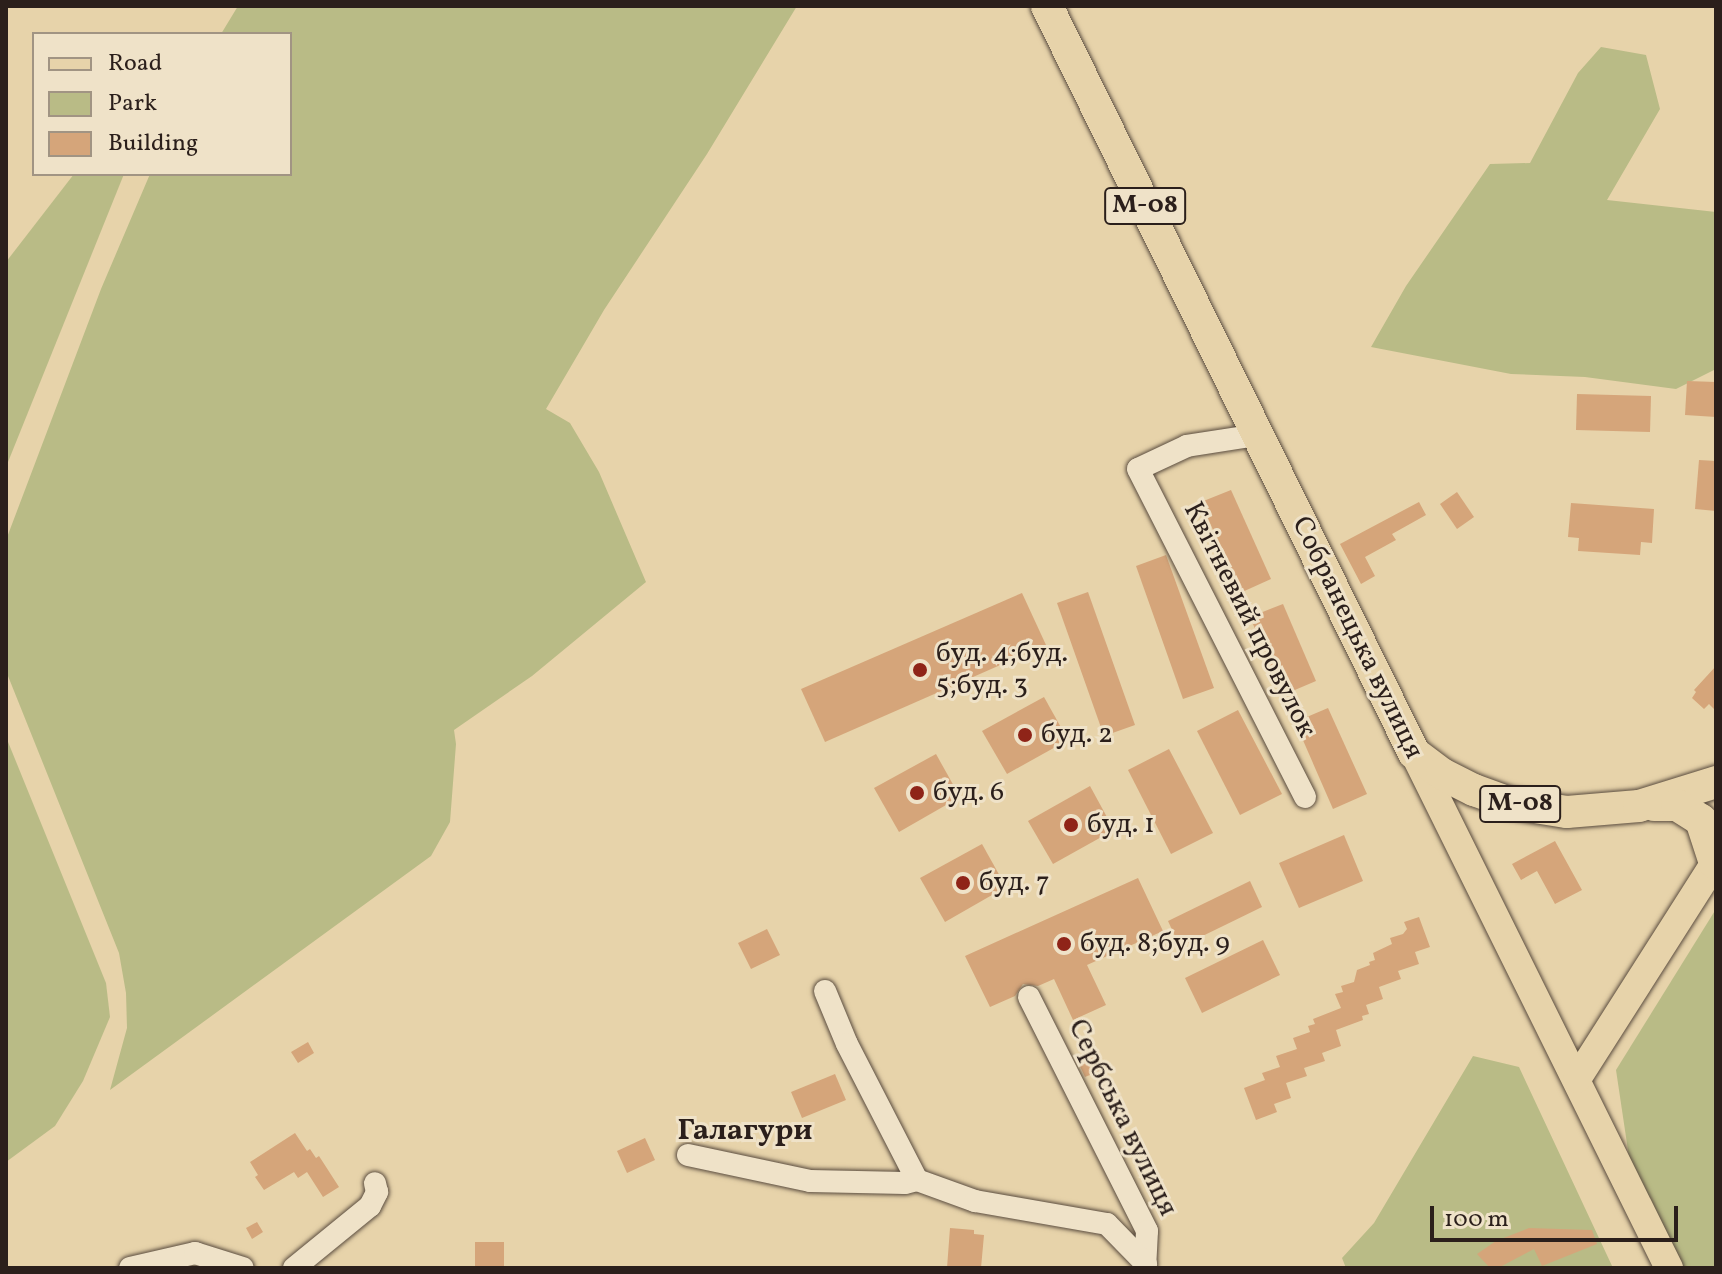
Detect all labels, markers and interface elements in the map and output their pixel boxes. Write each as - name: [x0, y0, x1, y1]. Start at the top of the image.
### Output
- legend: [32, 32, 292, 176]
- text: Road: [108, 47, 162, 81]
- text: Park: [108, 87, 157, 121]
- text: Building: [108, 127, 198, 161]
- road number: М-08: [1103, 184, 1187, 228]
- street label: Квітневий провулок: [1175, 497, 1323, 743]
- street label: Собранецька вулиця: [1284, 511, 1430, 765]
- place label: буд. 4;буд. 5;буд. 3: [936, 637, 1068, 703]
- marker: буд. 4;буд. 5;буд. 3: [911, 661, 929, 679]
- place label: буд. 2: [1041, 718, 1113, 752]
- marker: буд. 2: [1016, 726, 1034, 744]
- place label: буд. 6: [933, 776, 1004, 810]
- road number: М-08: [1478, 782, 1562, 826]
- marker: буд. 6: [908, 784, 926, 802]
- place label: буд. 1: [1087, 808, 1155, 842]
- marker: буд. 1: [1062, 816, 1080, 834]
- place label: буд. 7: [979, 866, 1049, 900]
- marker: буд. 7: [954, 874, 972, 892]
- place label: буд. 8;буд. 9: [1080, 927, 1230, 961]
- marker: буд. 8;буд. 9: [1055, 935, 1073, 953]
- street label: Сербська вулиця: [1060, 1014, 1184, 1222]
- district label: Галагури: [677, 1113, 813, 1149]
- scale bar: [1434, 1190, 1682, 1240]
- text: 100 m: [1444, 1203, 1509, 1237]

